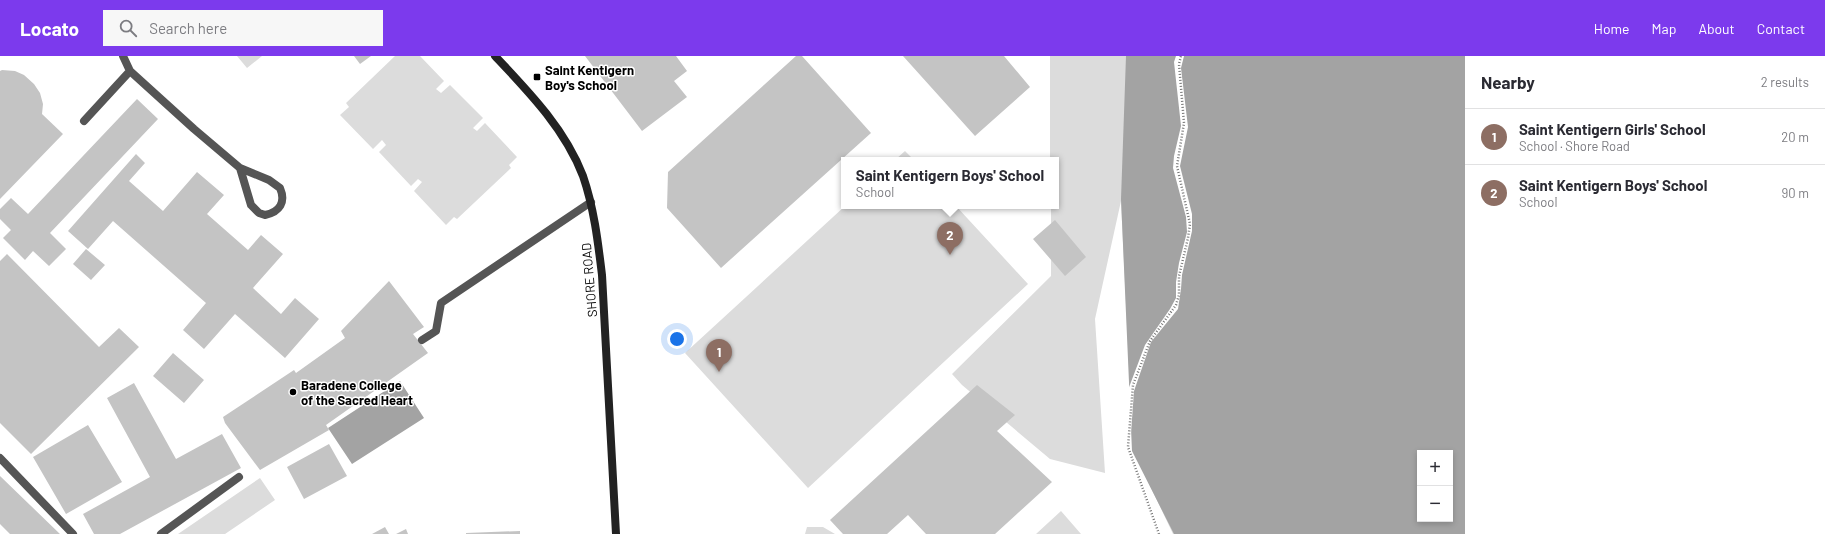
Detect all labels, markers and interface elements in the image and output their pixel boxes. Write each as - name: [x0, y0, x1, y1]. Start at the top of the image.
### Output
- search box: [103, 10, 383, 46]
- text: Locato: [20, 17, 79, 40]
- icon: search: [117, 17, 139, 39]
- text: Search here: [149, 19, 227, 37]
- text: Home: [1594, 20, 1630, 37]
- text: Map: [1652, 20, 1676, 37]
- text: About: [1698, 20, 1735, 37]
- text: Contact: [1757, 20, 1805, 37]
- place label: Saint Kentigern Boy's School: [545, 62, 634, 93]
- marker: Saint Kentigern Boy's School: [532, 72, 542, 82]
- text: Nearby: [1481, 72, 1535, 92]
- text: 2 results: [1761, 74, 1809, 90]
- text: Saint Kentigern Girls' School: [1519, 120, 1706, 138]
- text: 1: [1492, 129, 1496, 145]
- text: 20 m: [1781, 129, 1809, 145]
- text: School · Shore Road: [1519, 138, 1630, 154]
- popup: [841, 157, 1059, 209]
- text: Saint Kentigern Boys' School: [856, 166, 1044, 184]
- text: Saint Kentigern Boys' School: [1519, 176, 1707, 194]
- text: School: [856, 184, 894, 200]
- text: 2: [1490, 185, 1498, 201]
- text: 90 m: [1782, 185, 1809, 201]
- text: School: [1519, 194, 1557, 210]
- pin: 2: [937, 222, 963, 255]
- street label: SHORE ROAD: [578, 242, 600, 318]
- your location: [667, 329, 687, 349]
- pin: 1: [706, 339, 732, 372]
- place label: Baradene College of the Sacred Heart: [301, 377, 413, 408]
- marker: Baradene College of the Sacred Heart: [288, 387, 298, 397]
- map controls: [1417, 450, 1453, 522]
- button: +: [1417, 450, 1453, 486]
- button: −: [1417, 486, 1453, 522]

